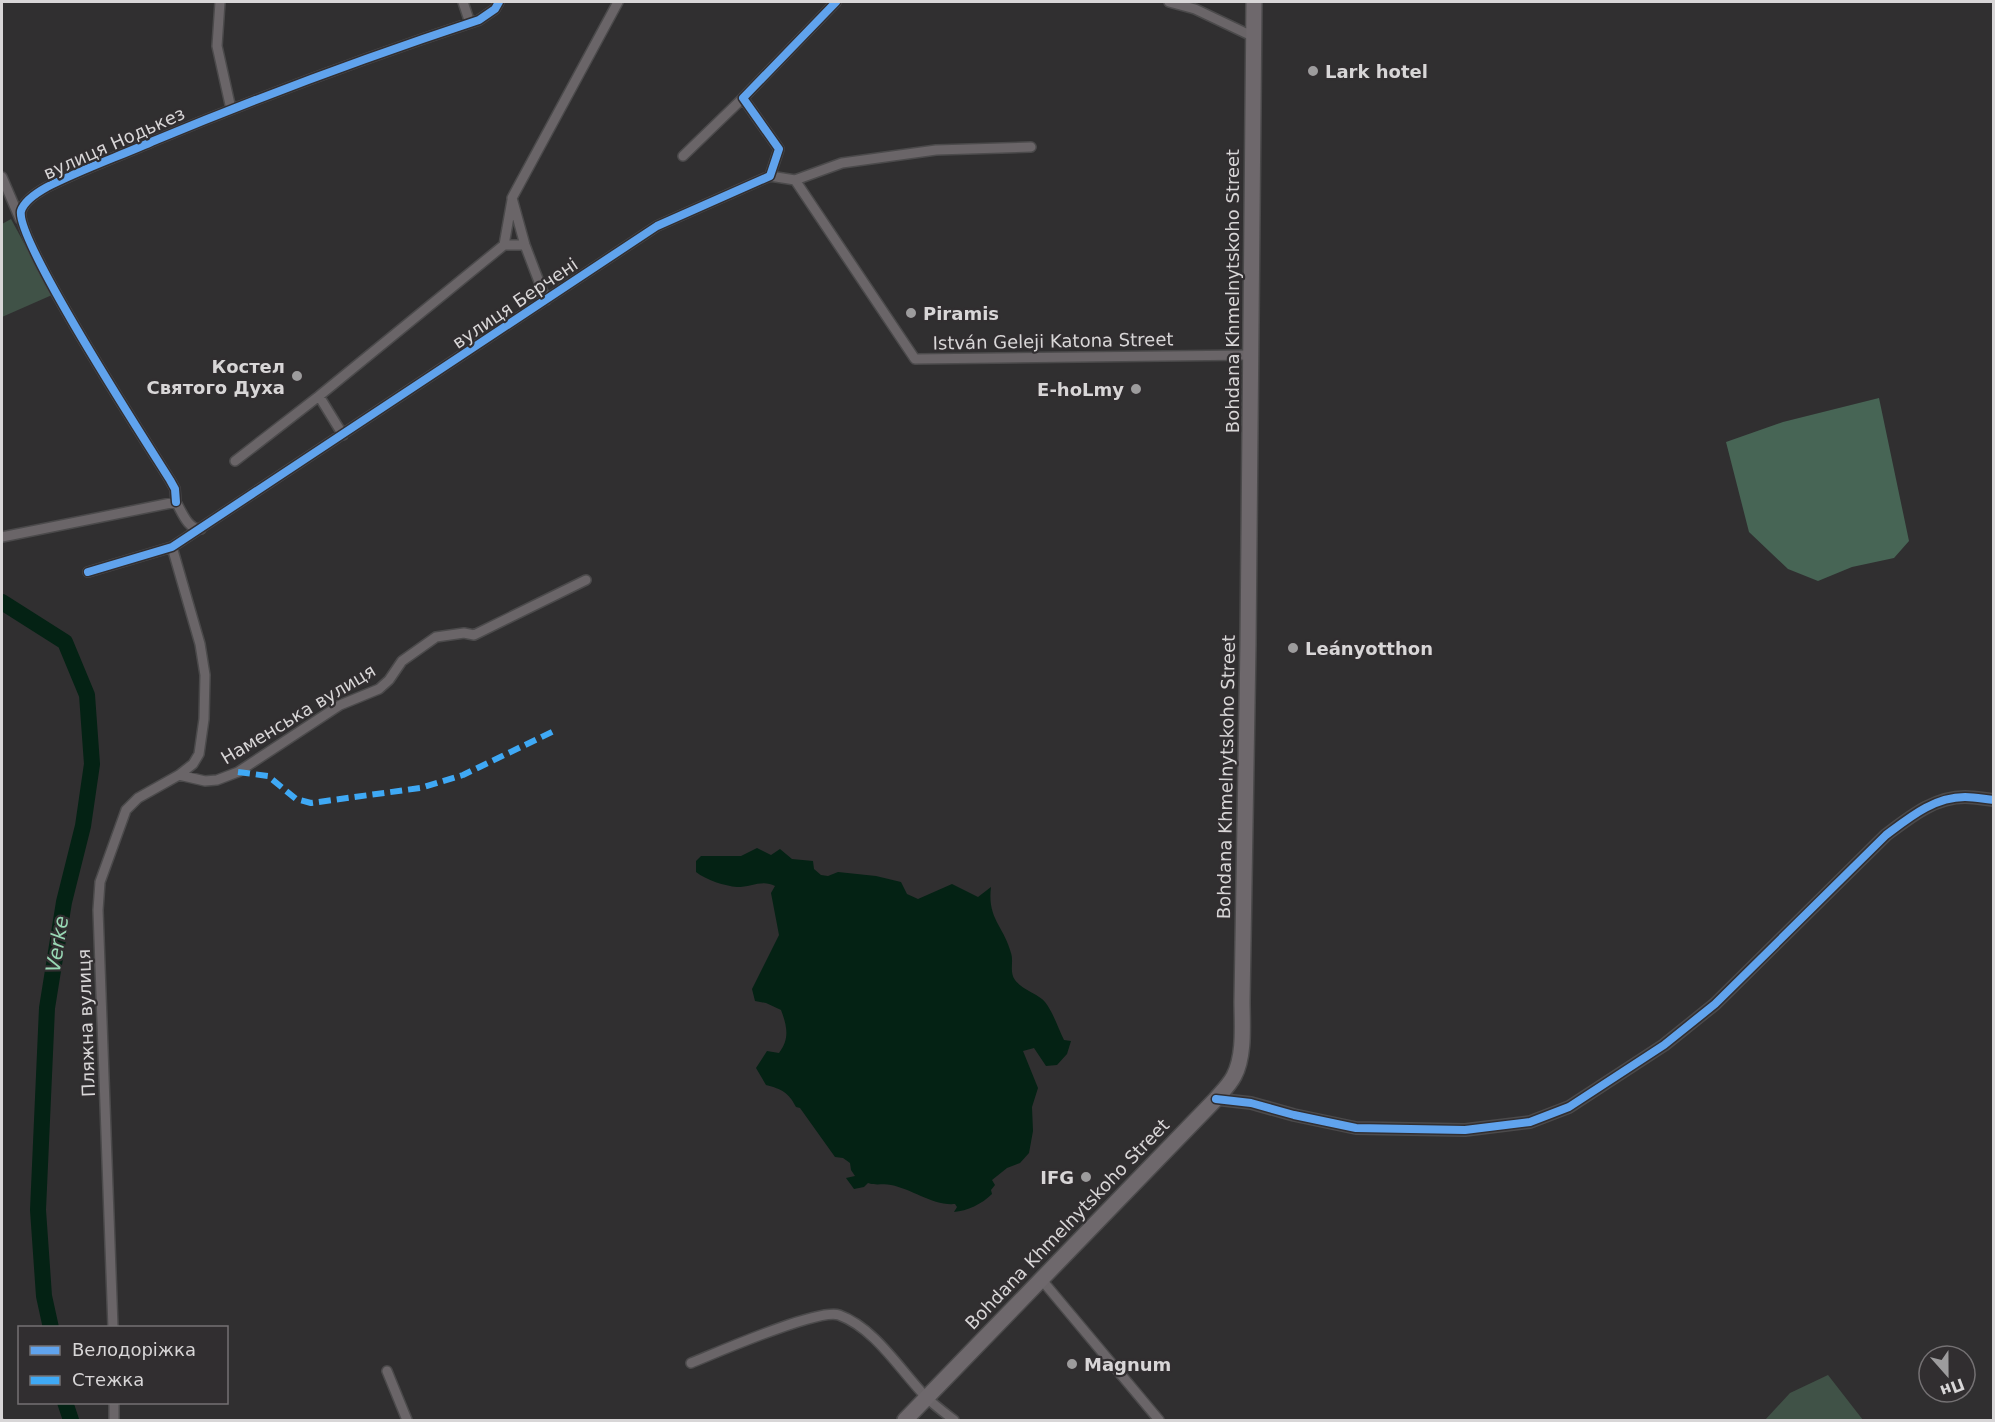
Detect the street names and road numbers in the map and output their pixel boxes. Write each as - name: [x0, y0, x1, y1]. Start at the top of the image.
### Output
- street label: вулиця Нодькез: [40, 102, 188, 184]
- street label: Bohdana Khmelnytskoho Street: [1222, 149, 1243, 433]
- street label: вулиця Берчені: [448, 253, 582, 353]
- street label: István Geleji Katona Street: [932, 328, 1174, 354]
- street label: Bohdana Khmelnytskoho Street: [1213, 635, 1239, 919]
- street label: Наменська вулиця: [217, 660, 379, 768]
- street label: Пляжна вулиця: [73, 949, 99, 1097]
- street label: Bohdana Khmelnytskoho Street: [961, 1114, 1173, 1334]

